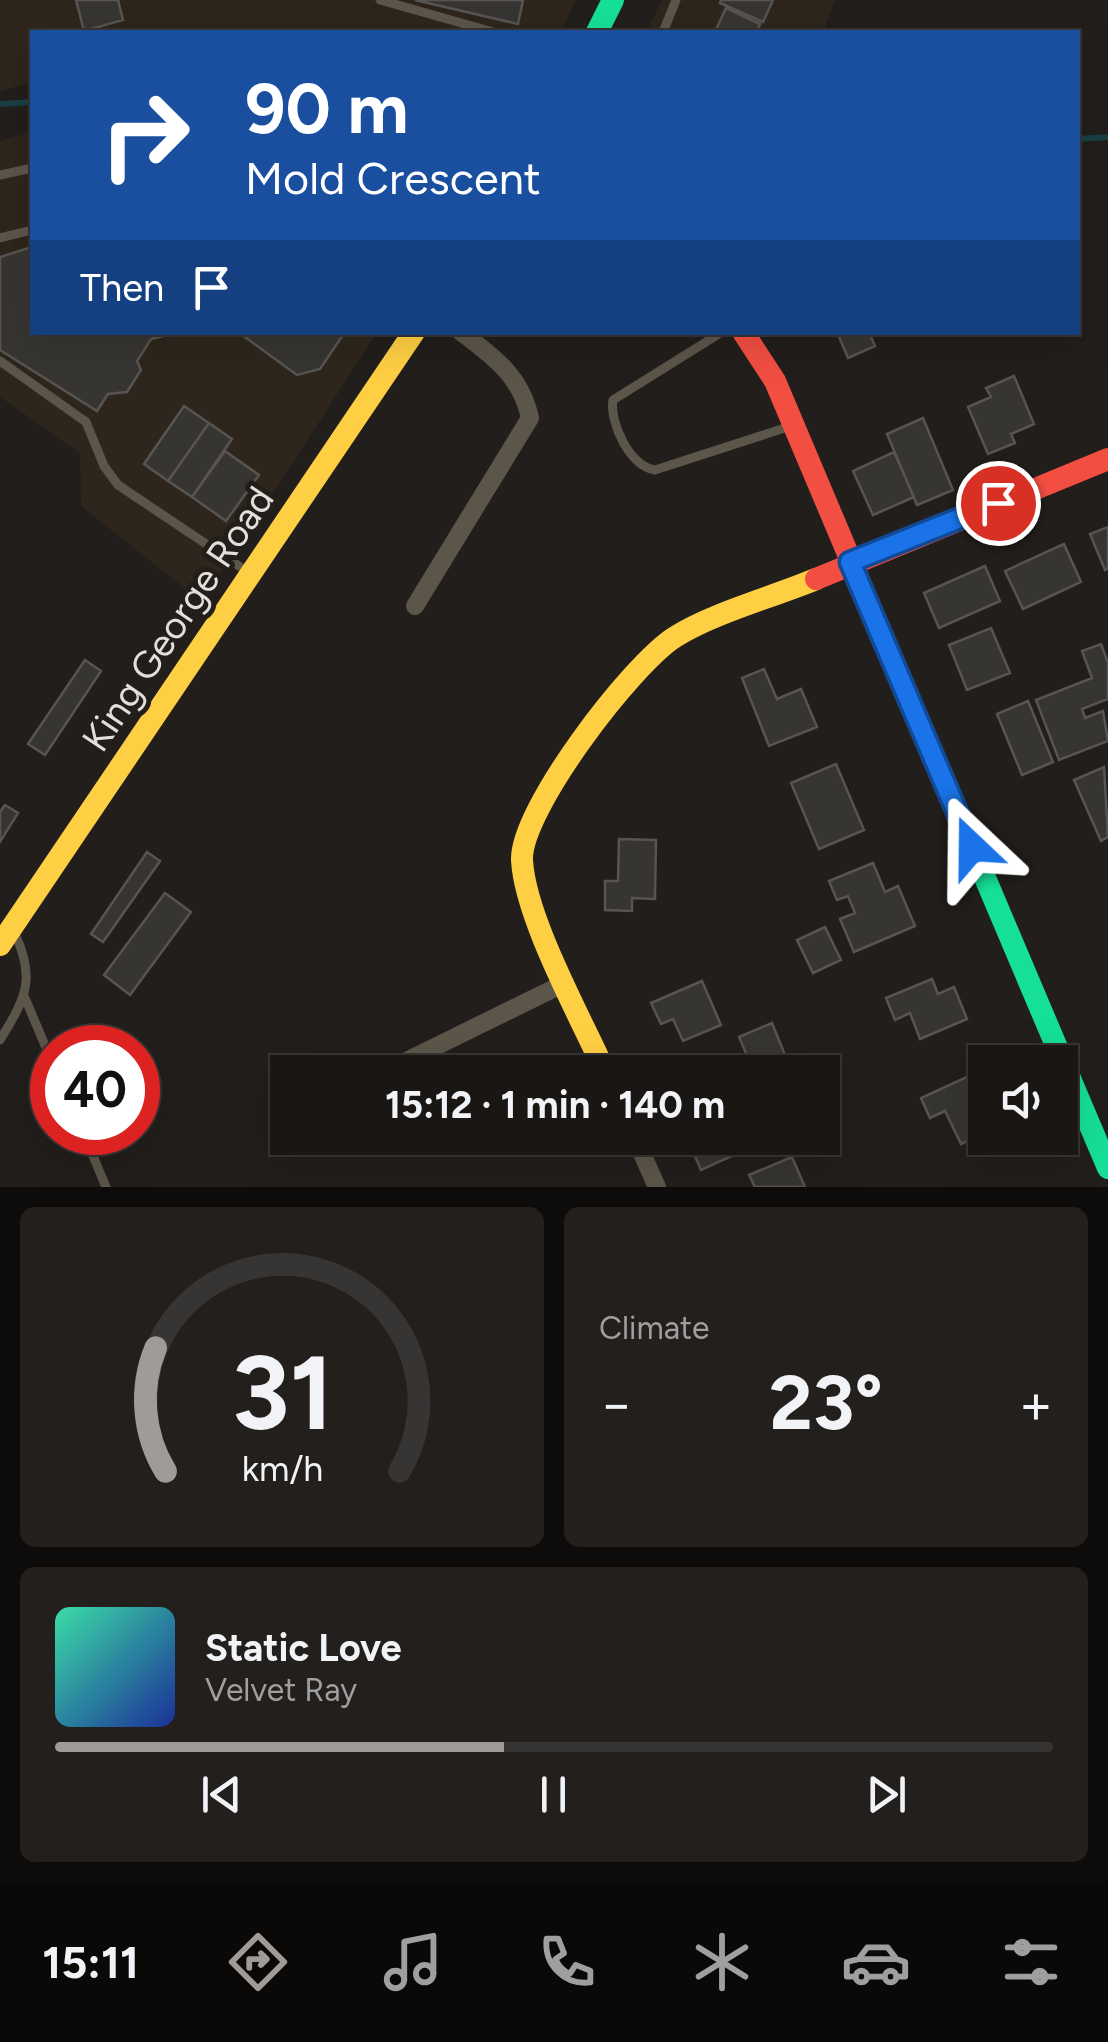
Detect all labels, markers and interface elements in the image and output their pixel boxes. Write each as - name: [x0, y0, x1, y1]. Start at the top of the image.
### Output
- text: 90 m: [245, 66, 409, 151]
- icon: right: [80, 70, 210, 200]
- text: Mold Crescent: [245, 151, 541, 205]
- icon: arrive: [184, 260, 239, 315]
- text: Then: [80, 265, 164, 311]
- pin: [956, 461, 1041, 546]
- icon: arrive: [971, 476, 1026, 531]
- street label: King George Road: [72, 478, 284, 760]
- position arrow: [920, 795, 1024, 899]
- speed limit sign: 40: [30, 1025, 160, 1155]
- map controls: [968, 1045, 1078, 1155]
- button: sound: [968, 1045, 1078, 1155]
- text: 15:12 · 1 min · 140 m: [385, 1082, 725, 1128]
- text: Climate: [599, 1309, 710, 1347]
- text: 31: [231, 1330, 333, 1455]
- text: 23°: [769, 1358, 883, 1448]
- text: −: [599, 1371, 633, 1437]
- text: +: [1019, 1371, 1053, 1437]
- text: km/h: [241, 1447, 323, 1490]
- text: Static Love: [205, 1625, 402, 1671]
- text: Velvet Ray: [205, 1671, 357, 1709]
- icon: previous: [194, 1767, 249, 1822]
- icon: pause: [526, 1767, 581, 1822]
- icon: next: [859, 1767, 914, 1822]
- icon: directions: [223, 1927, 293, 1997]
- icon: music: [378, 1927, 448, 1997]
- icon: phone: [532, 1927, 602, 1997]
- icon: climate: [687, 1927, 757, 1997]
- icon: car: [841, 1927, 911, 1997]
- icon: filters: [996, 1927, 1066, 1997]
- text: 15:11: [42, 1935, 139, 1989]

